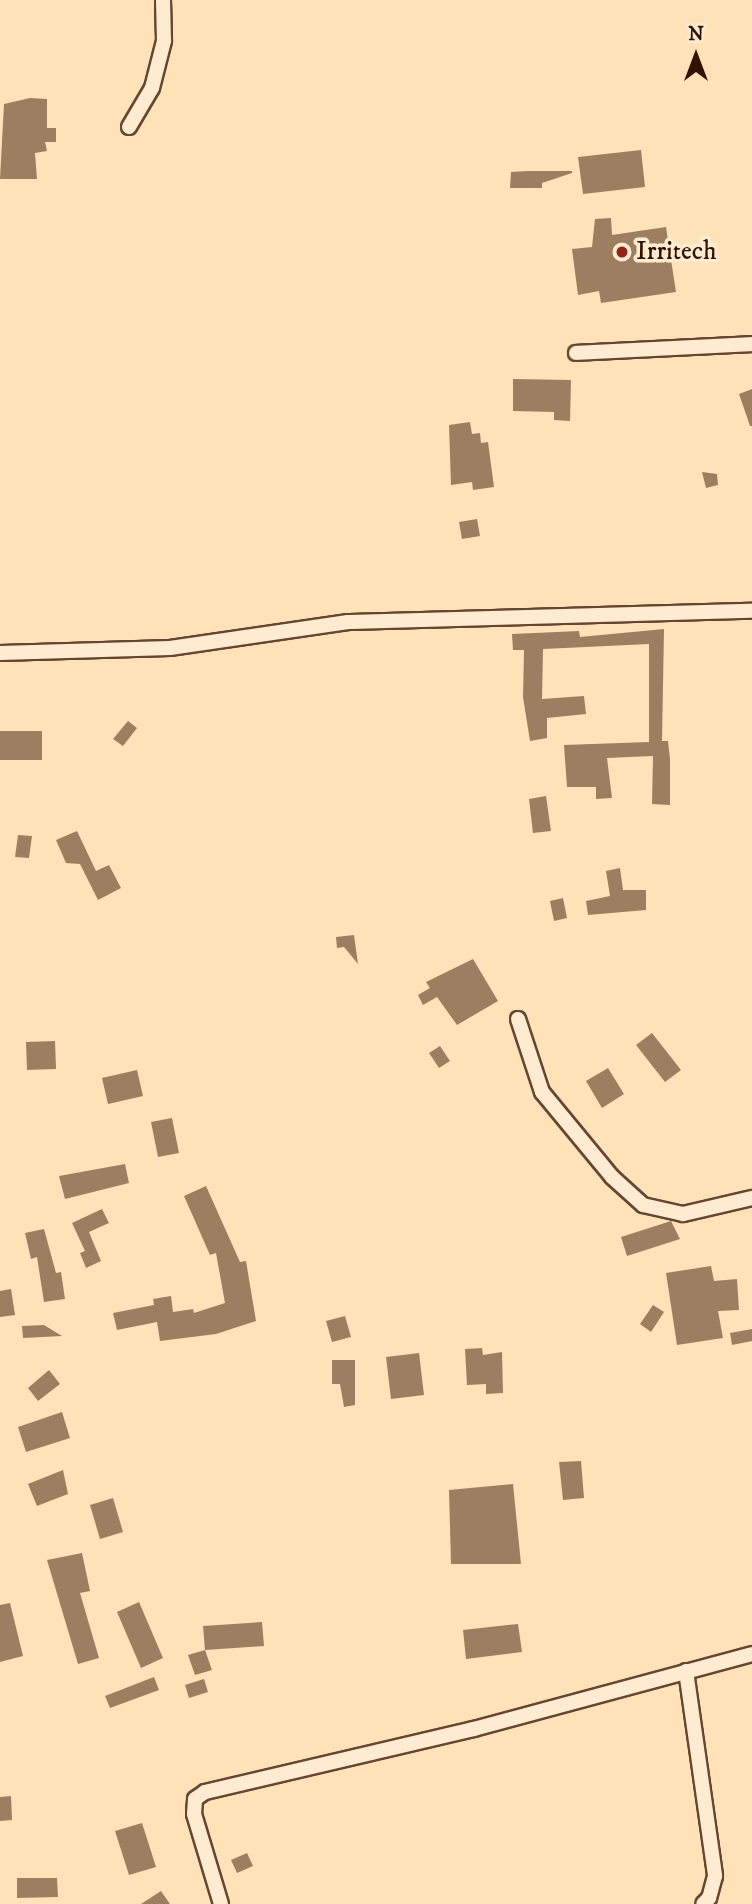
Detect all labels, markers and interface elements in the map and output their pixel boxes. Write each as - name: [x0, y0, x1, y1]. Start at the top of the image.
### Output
- north arrow: [661, 21, 731, 91]
- text: N: [688, 23, 704, 46]
- place label: Irritech: [636, 236, 717, 268]
- marker: Irritech: [614, 244, 630, 260]

